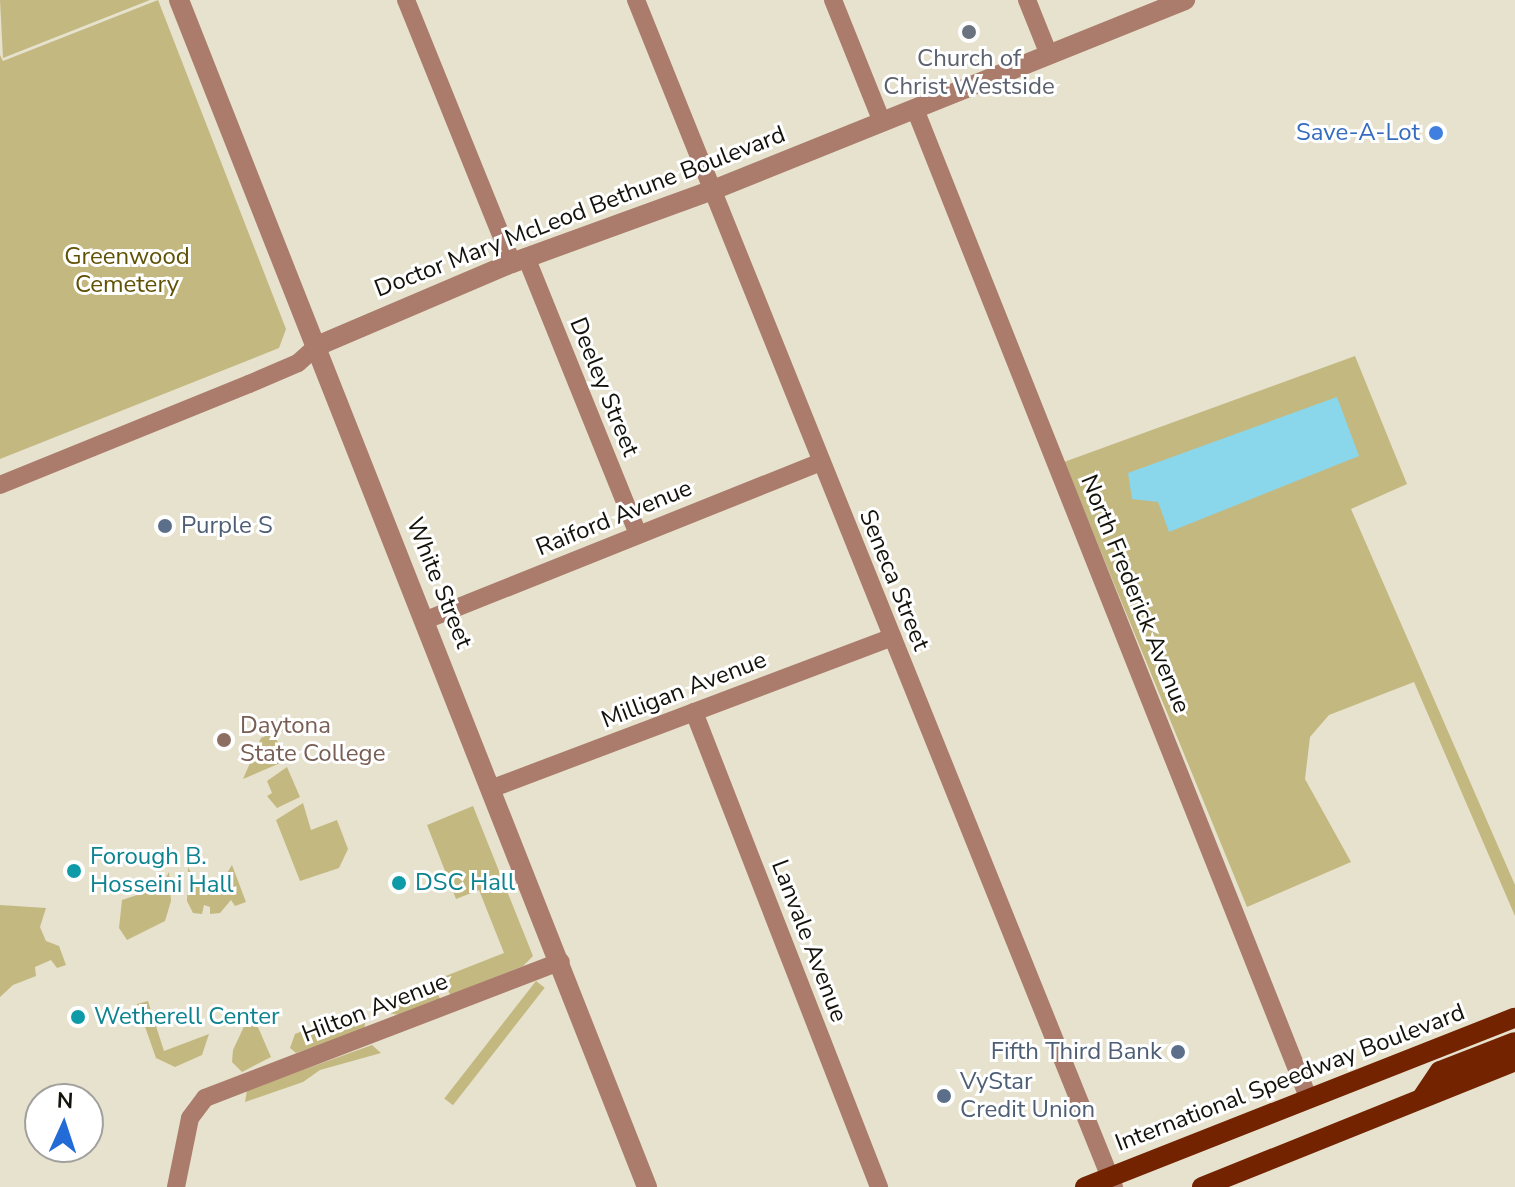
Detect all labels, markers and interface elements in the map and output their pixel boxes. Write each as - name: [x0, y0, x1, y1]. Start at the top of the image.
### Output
- marker: Church of Christ Westside: [960, 23, 978, 41]
- place label: Church of Christ Westside: [883, 45, 1055, 101]
- place label: Save-A-Lot: [1296, 119, 1420, 147]
- street label: Doctor Mary McLeod Bethune Boulevard: [371, 120, 789, 304]
- marker: Save-A-Lot: [1427, 124, 1445, 142]
- park label: Greenwood Cemetery: [64, 243, 190, 299]
- street label: Deeley Street: [563, 313, 645, 461]
- street label: North Frederick Avenue: [1074, 471, 1196, 717]
- street label: Raiford Avenue: [532, 474, 696, 562]
- street label: Seneca Street: [853, 505, 935, 655]
- place label: Purple S: [181, 512, 273, 540]
- street label: White Street: [400, 513, 478, 653]
- marker: Purple S: [156, 517, 174, 535]
- street label: Milligan Avenue: [598, 645, 770, 735]
- place label: Daytona State College: [240, 712, 385, 768]
- marker: Daytona State College: [215, 731, 233, 749]
- place label: Forough B. Hosseini Hall: [90, 843, 234, 899]
- street label: Lanvale Avenue: [765, 856, 853, 1026]
- marker: Forough B. Hosseini Hall: [65, 862, 83, 880]
- place label: DSC Hall: [415, 869, 515, 897]
- marker: DSC Hall: [390, 874, 408, 892]
- street label: Hilton Avenue: [298, 967, 452, 1049]
- street label: International Speedway Boulevard: [1111, 998, 1469, 1158]
- place label: Wetherell Center: [94, 1003, 280, 1031]
- marker: Wetherell Center: [69, 1008, 87, 1026]
- place label: Fifth Third Bank: [991, 1038, 1162, 1066]
- marker: Fifth Third Bank: [1169, 1043, 1187, 1061]
- place label: VyStar Credit Union: [960, 1068, 1095, 1124]
- north arrow: [24, 1083, 104, 1163]
- text: N: [56, 1086, 74, 1116]
- marker: VyStar Credit Union: [935, 1087, 953, 1105]

